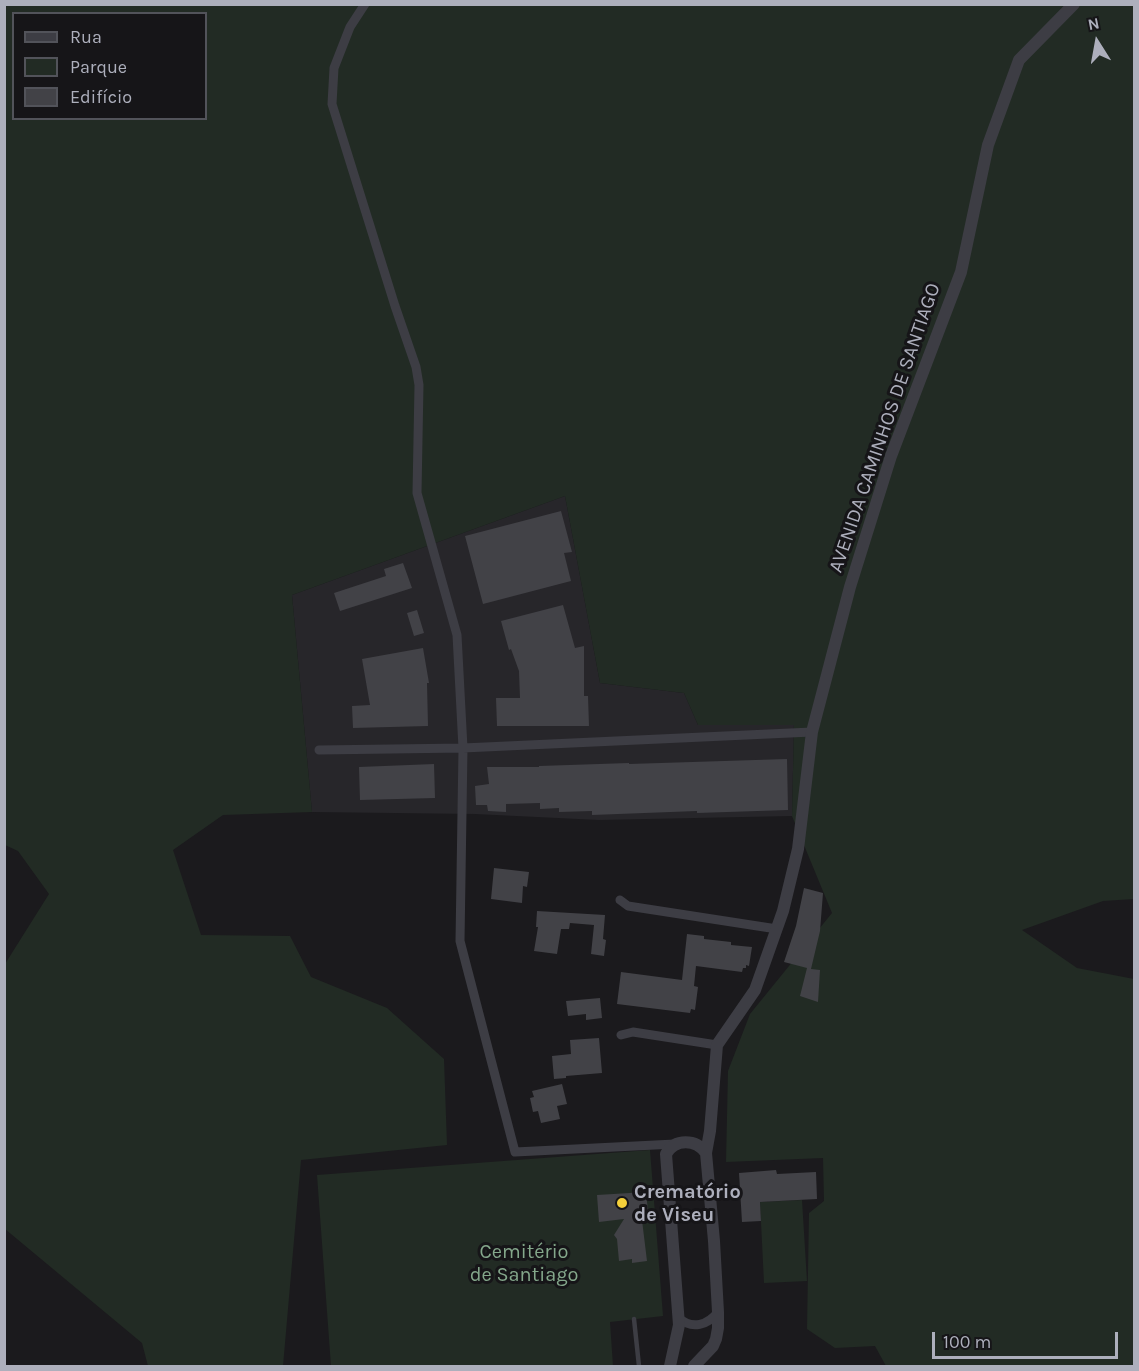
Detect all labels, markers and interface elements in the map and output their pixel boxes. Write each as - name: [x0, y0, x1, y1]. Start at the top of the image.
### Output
- legend: [12, 12, 207, 120]
- north arrow: [1067, 12, 1127, 72]
- text: N: [1086, 13, 1101, 34]
- text: Rua: [70, 26, 102, 48]
- text: Parque: [70, 56, 127, 78]
- text: Edifício: [70, 86, 132, 108]
- street label: AVENIDA CAMINHOS DE SANTIAGO: [824, 280, 946, 576]
- place label: Crematório de Viseu: [634, 1180, 741, 1227]
- marker: Crematório de Viseu: [615, 1196, 629, 1210]
- park label: Cemitério de Santiago: [470, 1240, 578, 1287]
- scale bar: [935, 1320, 1121, 1358]
- text: 100 m: [943, 1331, 991, 1353]

